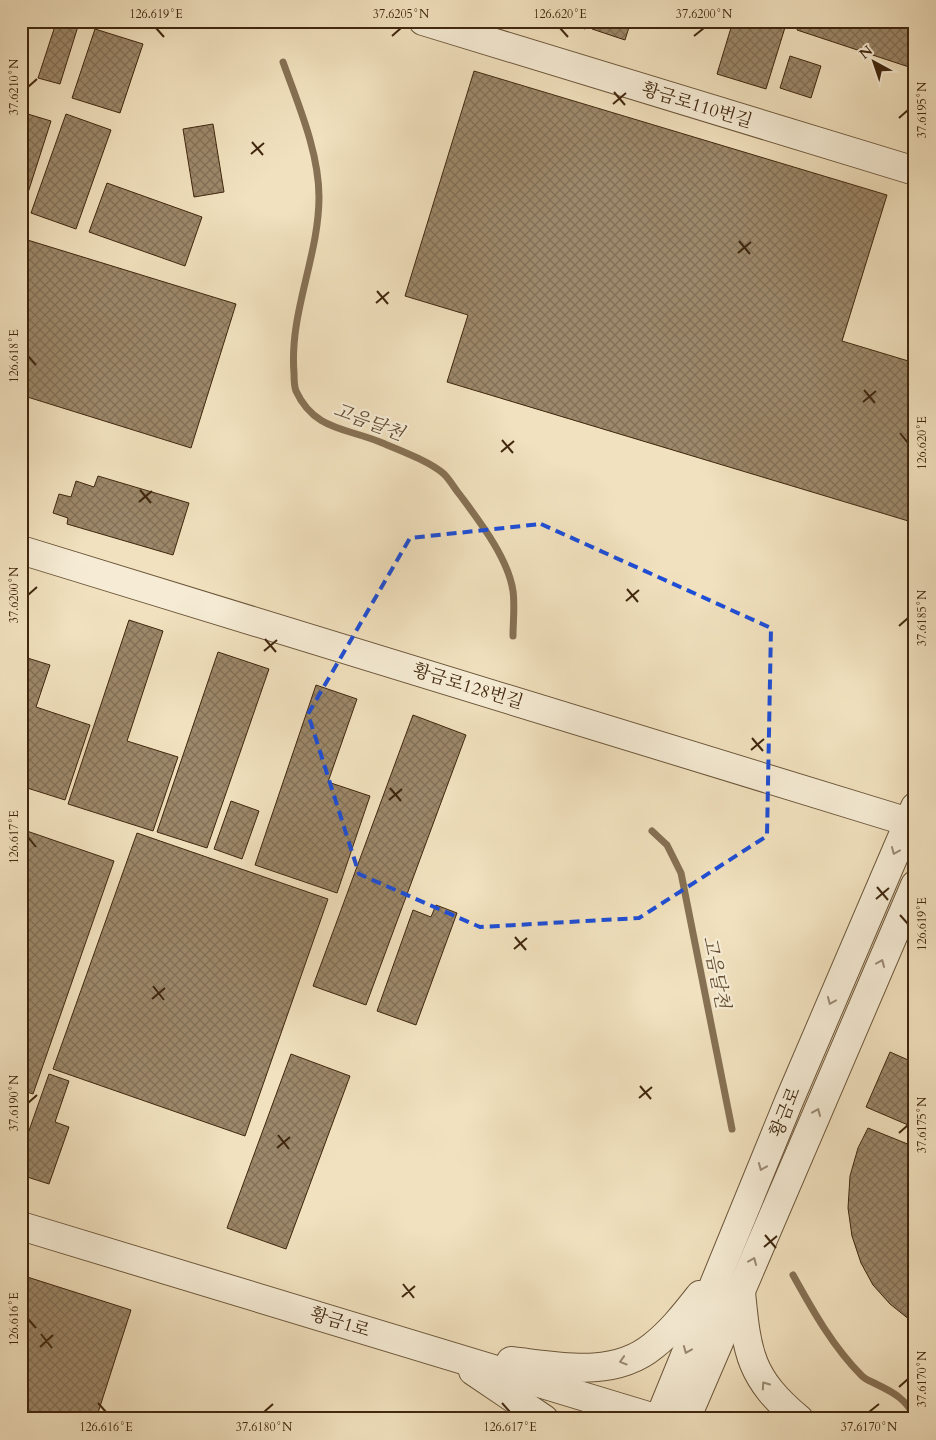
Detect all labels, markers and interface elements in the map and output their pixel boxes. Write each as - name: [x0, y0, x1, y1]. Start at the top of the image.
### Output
- text: 126.619°E: [129, 6, 183, 22]
- text: 37.6205°N: [373, 6, 430, 22]
- text: 126.620°E: [533, 6, 587, 22]
- text: 37.6200°N: [676, 6, 733, 22]
- north arrow: [848, 38, 898, 88]
- text: N: [855, 41, 877, 64]
- text: 37.6210°N: [6, 58, 22, 115]
- street label: 황금로110번길: [638, 77, 755, 134]
- text: 37.6195°N: [914, 81, 930, 138]
- text: 126.618°E: [6, 329, 22, 383]
- water label: 고음달천: [330, 397, 409, 448]
- text: 126.620°E: [914, 416, 930, 470]
- text: 37.6200°N: [6, 566, 22, 623]
- text: 37.6185°N: [914, 589, 930, 646]
- street label: 황금로128번길: [409, 658, 526, 715]
- text: 126.617°E: [6, 810, 22, 864]
- one-way arrow: [891, 846, 901, 855]
- text: 126.619°E: [914, 897, 930, 951]
- water label: 고음달천: [696, 934, 736, 1012]
- one-way arrow: [875, 959, 886, 968]
- one-way arrow: [827, 996, 838, 1005]
- text: 37.6190°N: [6, 1074, 22, 1131]
- street label: 황금로: [764, 1083, 807, 1141]
- text: 37.6175°N: [914, 1096, 930, 1153]
- one-way arrow: [810, 1108, 821, 1117]
- one-way arrow: [758, 1162, 768, 1171]
- one-way arrow: [746, 1257, 757, 1266]
- text: 126.616°E: [6, 1292, 22, 1346]
- street label: 황금1로: [307, 1302, 373, 1343]
- one-way arrow: [683, 1345, 694, 1354]
- text: 37.6170°N: [914, 1350, 930, 1407]
- one-way arrow: [620, 1356, 628, 1366]
- one-way arrow: [762, 1381, 771, 1390]
- text: 126.616°E: [79, 1419, 133, 1435]
- text: 37.6180°N: [236, 1419, 293, 1435]
- text: 126.617°E: [483, 1419, 537, 1435]
- text: 37.6170°N: [841, 1419, 898, 1435]

